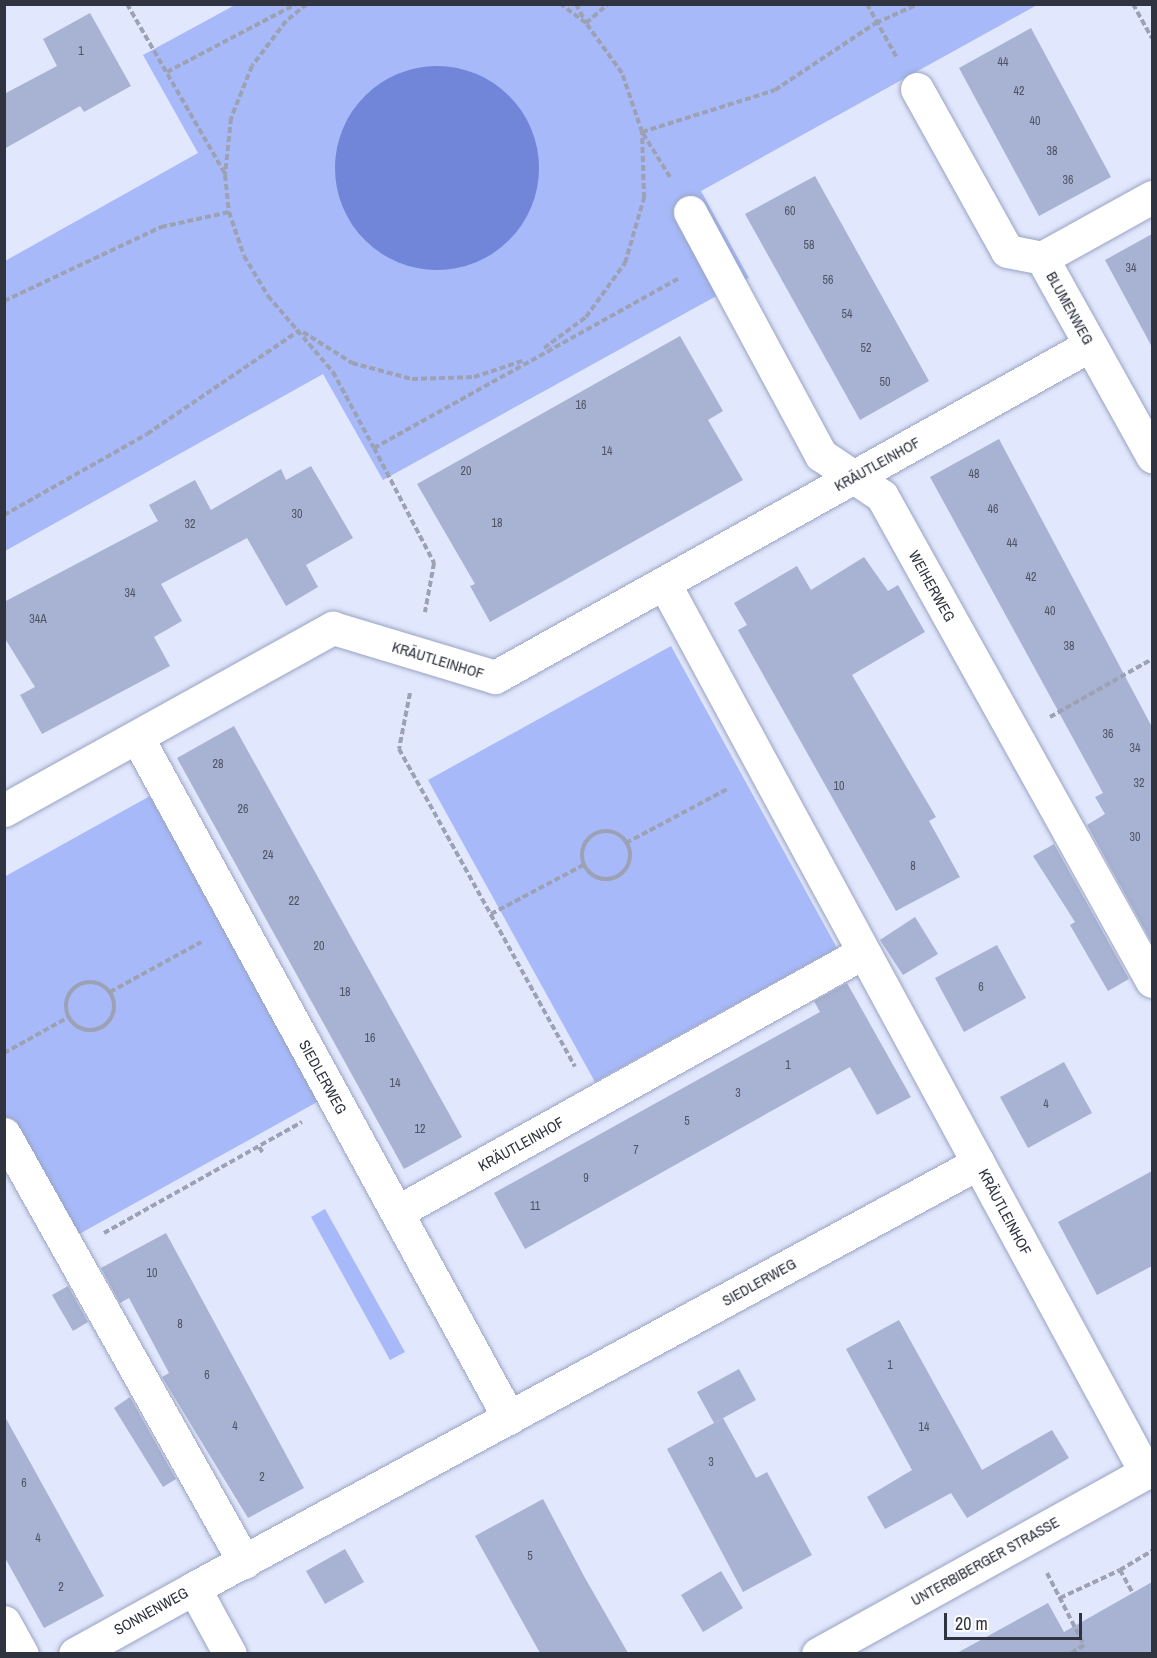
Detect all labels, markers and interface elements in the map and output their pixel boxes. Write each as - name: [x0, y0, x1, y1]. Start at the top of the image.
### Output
- house number: 1: [78, 45, 84, 59]
- house number: 44: [998, 56, 1008, 70]
- house number: 42: [1014, 85, 1024, 99]
- house number: 40: [1030, 115, 1040, 129]
- house number: 38: [1047, 145, 1057, 159]
- house number: 36: [1063, 174, 1073, 188]
- house number: 60: [785, 205, 795, 219]
- house number: 58: [804, 239, 814, 253]
- house number: 34: [1126, 262, 1136, 276]
- street label: BLUMENWEG: [1043, 268, 1097, 348]
- house number: 56: [823, 274, 833, 288]
- house number: 54: [842, 308, 852, 322]
- house number: 52: [861, 342, 871, 356]
- house number: 50: [880, 376, 890, 390]
- house number: 16: [576, 399, 586, 413]
- street label: KRÄUTLEINHOF: [831, 433, 923, 495]
- house number: 14: [602, 445, 612, 459]
- house number: 20: [461, 465, 471, 479]
- house number: 48: [969, 468, 979, 482]
- house number: 46: [988, 503, 998, 517]
- house number: 30: [292, 508, 302, 522]
- house number: 18: [492, 517, 502, 531]
- house number: 32: [185, 518, 195, 532]
- house number: 44: [1007, 537, 1017, 551]
- street label: WEIHERWEG: [905, 547, 959, 625]
- house number: 42: [1026, 571, 1036, 585]
- house number: 34: [125, 587, 135, 601]
- house number: 40: [1045, 605, 1055, 619]
- house number: 34A: [29, 613, 47, 627]
- street label: KRÄUTLEINHOF: [390, 638, 486, 682]
- house number: 38: [1064, 640, 1074, 654]
- house number: 36: [1103, 728, 1113, 742]
- house number: 34: [1130, 742, 1140, 756]
- house number: 28: [213, 758, 223, 772]
- house number: 32: [1134, 777, 1144, 791]
- house number: 10: [834, 780, 844, 794]
- house number: 26: [238, 803, 248, 817]
- house number: 30: [1130, 831, 1140, 845]
- house number: 24: [263, 849, 273, 863]
- house number: 8: [910, 860, 916, 874]
- house number: 22: [289, 895, 299, 909]
- house number: 20: [314, 940, 324, 954]
- house number: 6: [978, 981, 984, 995]
- house number: 18: [340, 986, 350, 1000]
- house number: 16: [365, 1032, 375, 1046]
- street label: SIEDLERWEG: [295, 1037, 351, 1117]
- house number: 1: [785, 1059, 791, 1073]
- house number: 14: [390, 1077, 400, 1091]
- house number: 3: [735, 1087, 741, 1101]
- house number: 4: [1043, 1098, 1049, 1112]
- street label: KRÄUTLEINHOF: [475, 1113, 567, 1175]
- house number: 5: [684, 1115, 690, 1129]
- house number: 12: [415, 1123, 425, 1137]
- house number: 7: [633, 1144, 639, 1158]
- street label: KRÄUTLEINHOF: [975, 1166, 1035, 1258]
- house number: 9: [583, 1172, 589, 1186]
- house number: 11: [530, 1200, 540, 1214]
- street label: SIEDLERWEG: [719, 1254, 799, 1310]
- house number: 10: [147, 1267, 157, 1281]
- house number: 8: [177, 1318, 183, 1332]
- house number: 1: [887, 1359, 893, 1373]
- house number: 6: [204, 1369, 210, 1383]
- house number: 4: [232, 1420, 238, 1434]
- house number: 14: [919, 1421, 929, 1435]
- house number: 3: [708, 1456, 714, 1470]
- house number: 2: [259, 1471, 265, 1485]
- house number: 6: [21, 1477, 27, 1491]
- street label: UNTERBIBERGER STRASSE: [908, 1513, 1062, 1609]
- house number: 4: [35, 1532, 41, 1546]
- house number: 5: [527, 1550, 533, 1564]
- house number: 2: [58, 1581, 64, 1595]
- street label: SONNENWEG: [111, 1583, 191, 1639]
- scale bar: [947, 1601, 1085, 1639]
- text: 20 m: [955, 1611, 988, 1636]

